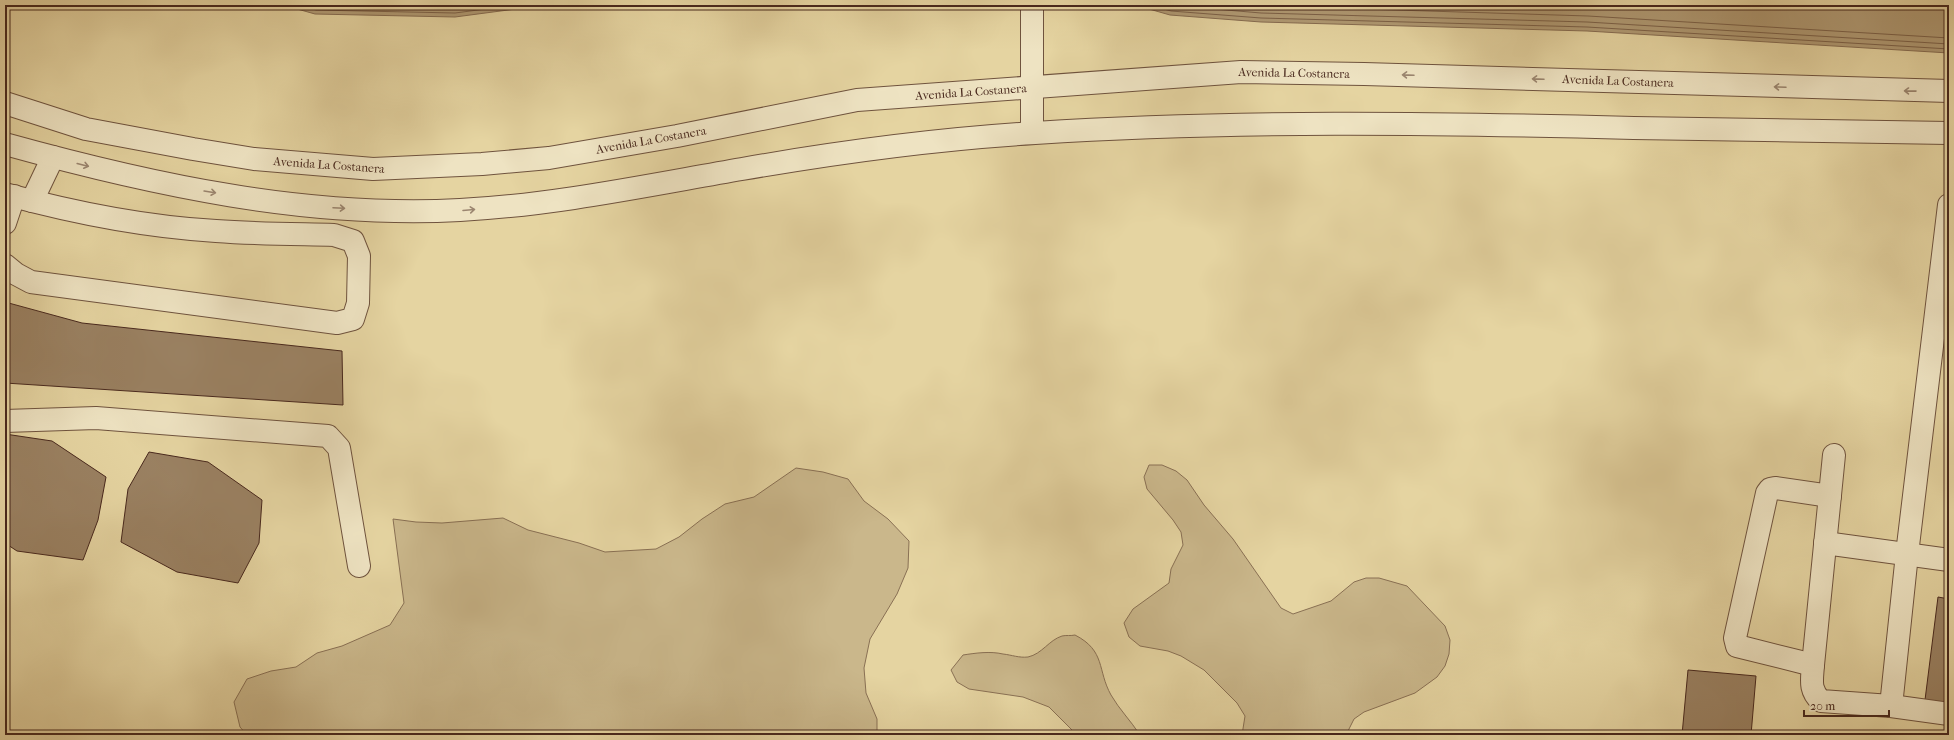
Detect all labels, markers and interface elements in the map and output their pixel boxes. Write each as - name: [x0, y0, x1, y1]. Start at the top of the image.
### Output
- street label: Avenida La Costanera: [1237, 65, 1350, 81]
- one-way arrow: [1402, 71, 1415, 79]
- street label: Avenida La Costanera: [1561, 72, 1674, 90]
- one-way arrow: [1532, 75, 1545, 83]
- street label: Avenida La Costanera: [914, 81, 1028, 103]
- one-way arrow: [1774, 83, 1787, 90]
- one-way arrow: [1904, 87, 1917, 94]
- street label: Avenida La Costanera: [594, 123, 708, 157]
- street label: Avenida La Costanera: [272, 154, 386, 176]
- one-way arrow: [77, 162, 90, 169]
- one-way arrow: [204, 188, 217, 196]
- one-way arrow: [332, 204, 345, 212]
- one-way arrow: [462, 206, 475, 213]
- scale bar: [1804, 692, 1889, 718]
- text: 20 m: [1810, 699, 1835, 713]

